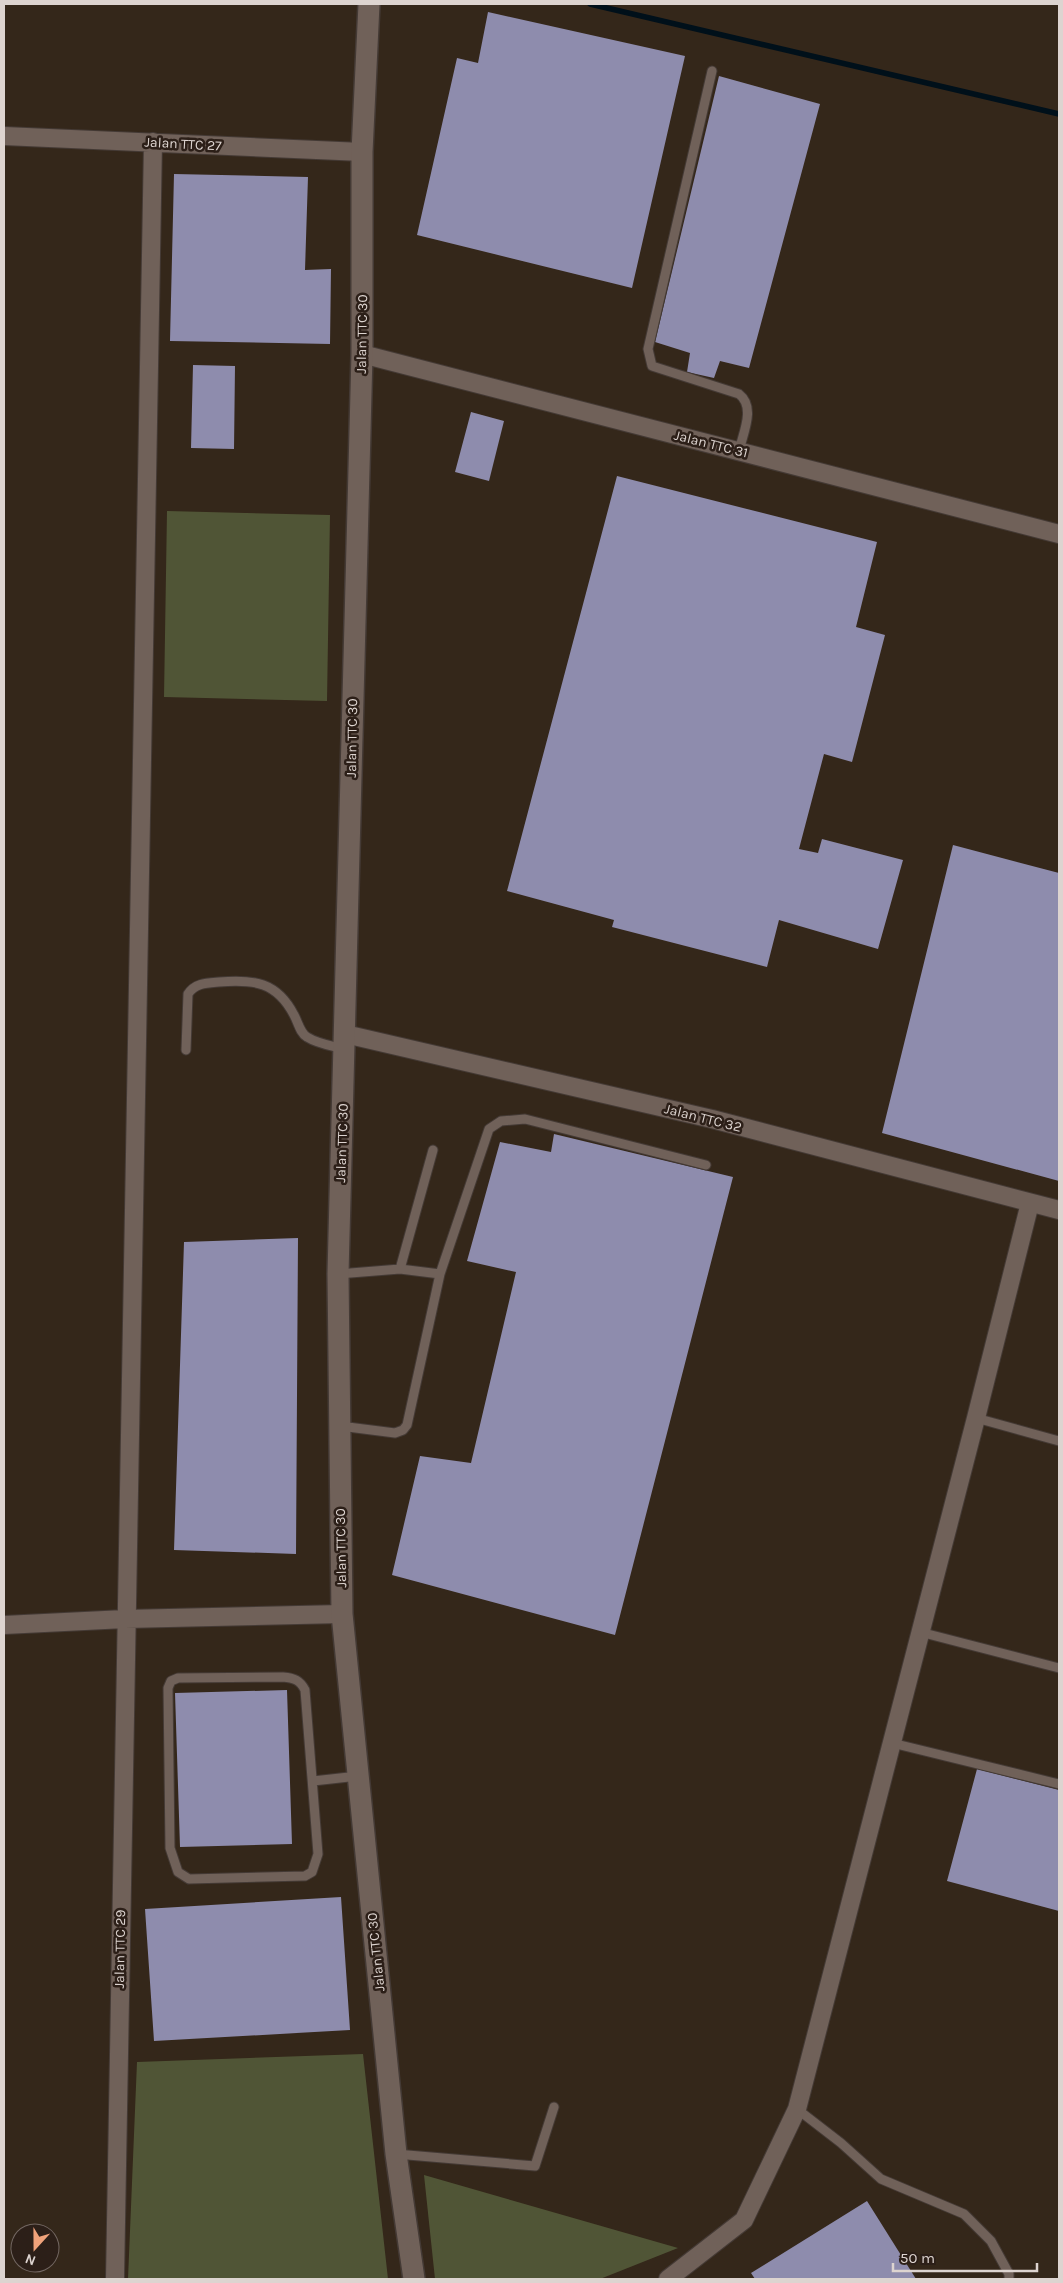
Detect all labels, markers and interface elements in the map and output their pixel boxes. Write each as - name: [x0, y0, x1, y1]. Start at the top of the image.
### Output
- street label: Jalan TTC 27: [144, 133, 222, 155]
- street label: Jalan TTC 30: [353, 294, 371, 374]
- street label: Jalan TTC 31: [672, 427, 750, 461]
- street label: Jalan TTC 30: [343, 698, 361, 778]
- street label: Jalan TTC 32: [663, 1100, 743, 1136]
- street label: Jalan TTC 30: [332, 1103, 352, 1183]
- street label: Jalan TTC 30: [332, 1508, 350, 1588]
- street label: Jalan TTC 29: [111, 1909, 129, 1989]
- street label: Jalan TTC 30: [363, 1912, 389, 1992]
- north arrow: [10, 2223, 60, 2273]
- scale bar: [893, 2240, 1037, 2272]
- text: 50 m: [900, 2249, 935, 2267]
- text: N: [23, 2250, 38, 2269]

